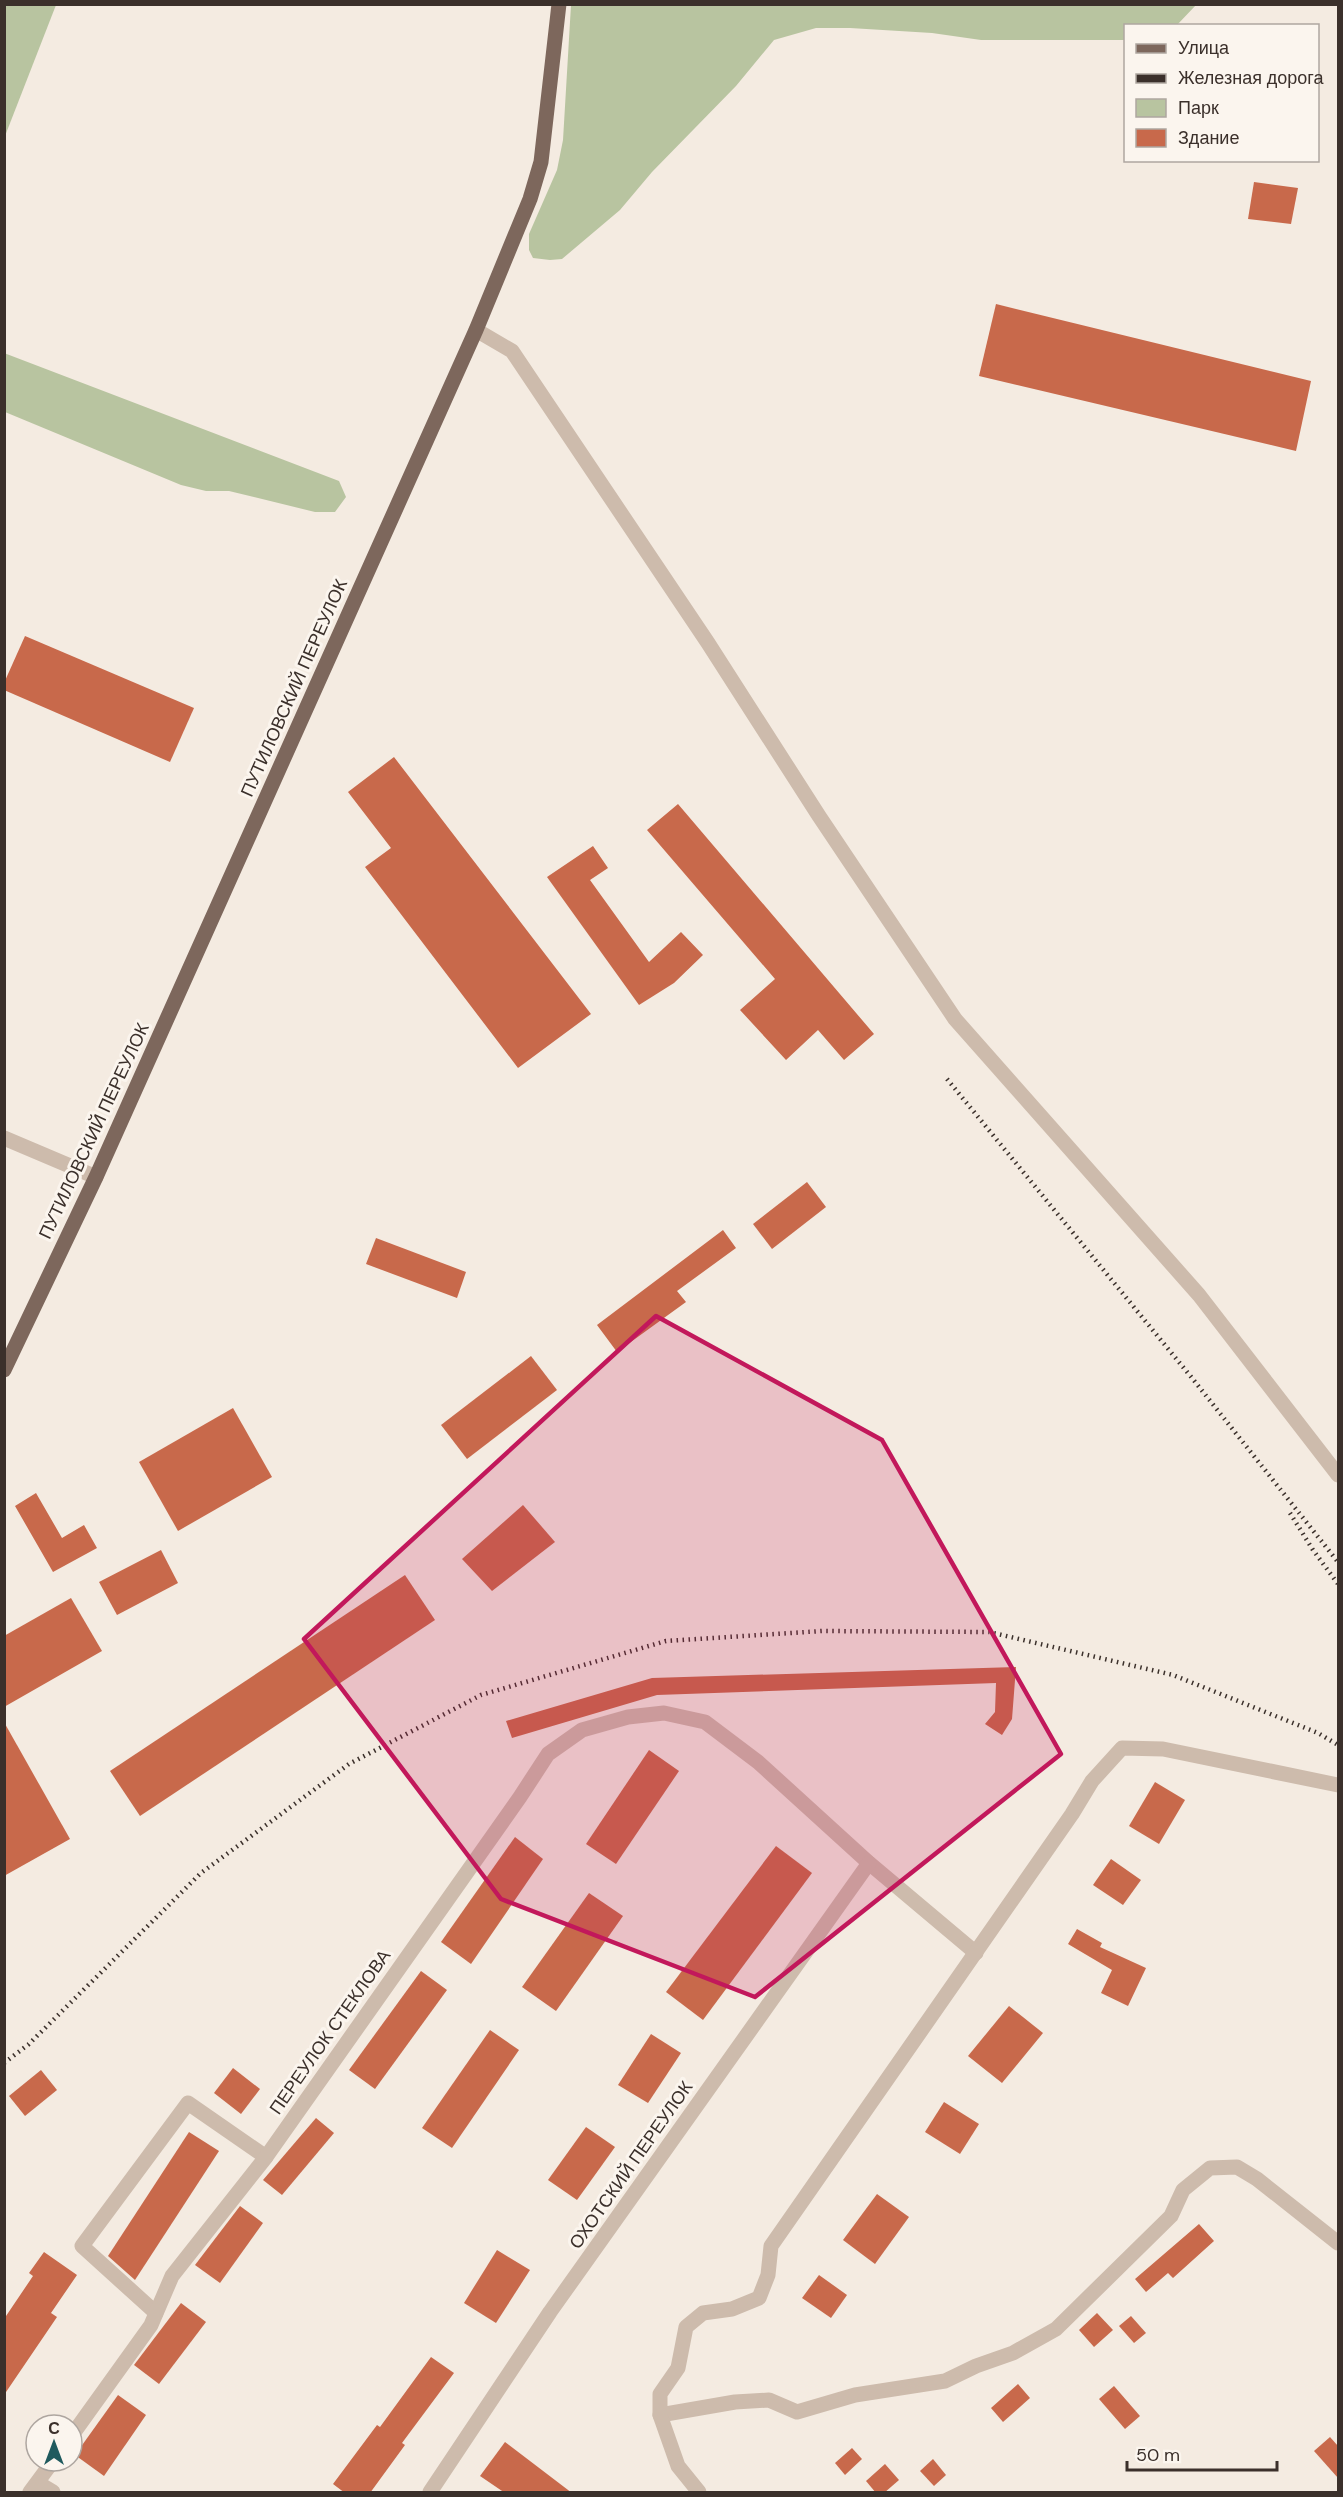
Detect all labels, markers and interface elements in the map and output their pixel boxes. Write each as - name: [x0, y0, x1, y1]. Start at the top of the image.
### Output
- legend: [1124, 24, 1319, 162]
- text: Улица: [1178, 36, 1230, 60]
- text: Железная дорога: [1178, 66, 1324, 90]
- text: Парк: [1178, 96, 1219, 120]
- text: Здание: [1178, 126, 1239, 150]
- street label: ПУТИЛОВСКИЙ ПЕРЕУЛОК: [235, 575, 353, 801]
- street label: ПУТИЛОВСКИЙ ПЕРЕУЛОК: [33, 1019, 155, 1243]
- street label: ПЕРЕУЛОК СТЕКЛОВА: [264, 1945, 396, 2119]
- street label: ОХОТСКИЙ ПЕРЕУЛОК: [564, 2076, 698, 2254]
- north arrow: [24, 2413, 84, 2473]
- text: С: [48, 2418, 60, 2439]
- scale bar: [1127, 2434, 1277, 2472]
- text: 50 m: [1136, 2443, 1180, 2467]

